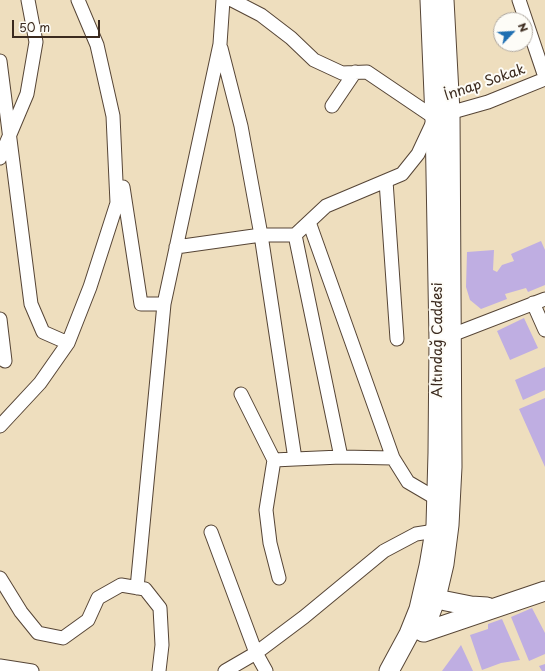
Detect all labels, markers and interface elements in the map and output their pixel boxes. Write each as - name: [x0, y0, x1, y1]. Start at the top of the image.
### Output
- scale bar: [14, 12, 102, 38]
- north arrow: [493, 12, 533, 52]
- text: 50 m: [19, 18, 50, 36]
- text: N: [514, 20, 533, 35]
- street label: İnnap Sokak: [442, 61, 528, 105]
- street label: Altındağ Caddesi: [430, 282, 446, 398]

